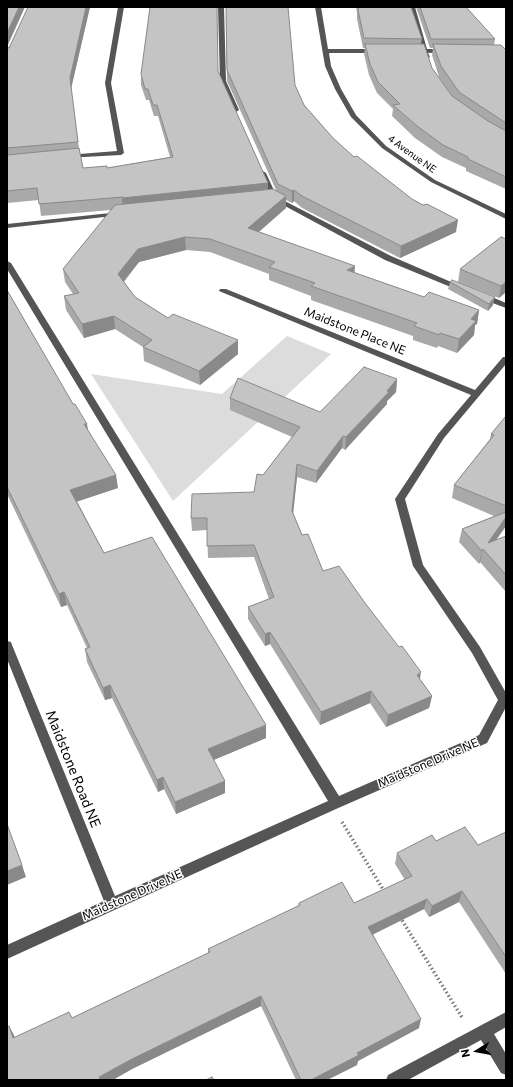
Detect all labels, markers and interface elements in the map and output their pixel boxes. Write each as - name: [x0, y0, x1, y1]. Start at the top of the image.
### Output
- street label: 4 Avenue NE: [386, 132, 438, 176]
- street label: Maidstone Place NE: [302, 304, 408, 358]
- street label: Maidstone Road NE: [42, 708, 104, 830]
- street label: Maidstone Drive NE: [375, 735, 481, 791]
- street label: Maidstone Drive NE: [80, 866, 184, 924]
- north arrow: [457, 1031, 497, 1071]
- text: N: [458, 1048, 472, 1059]

